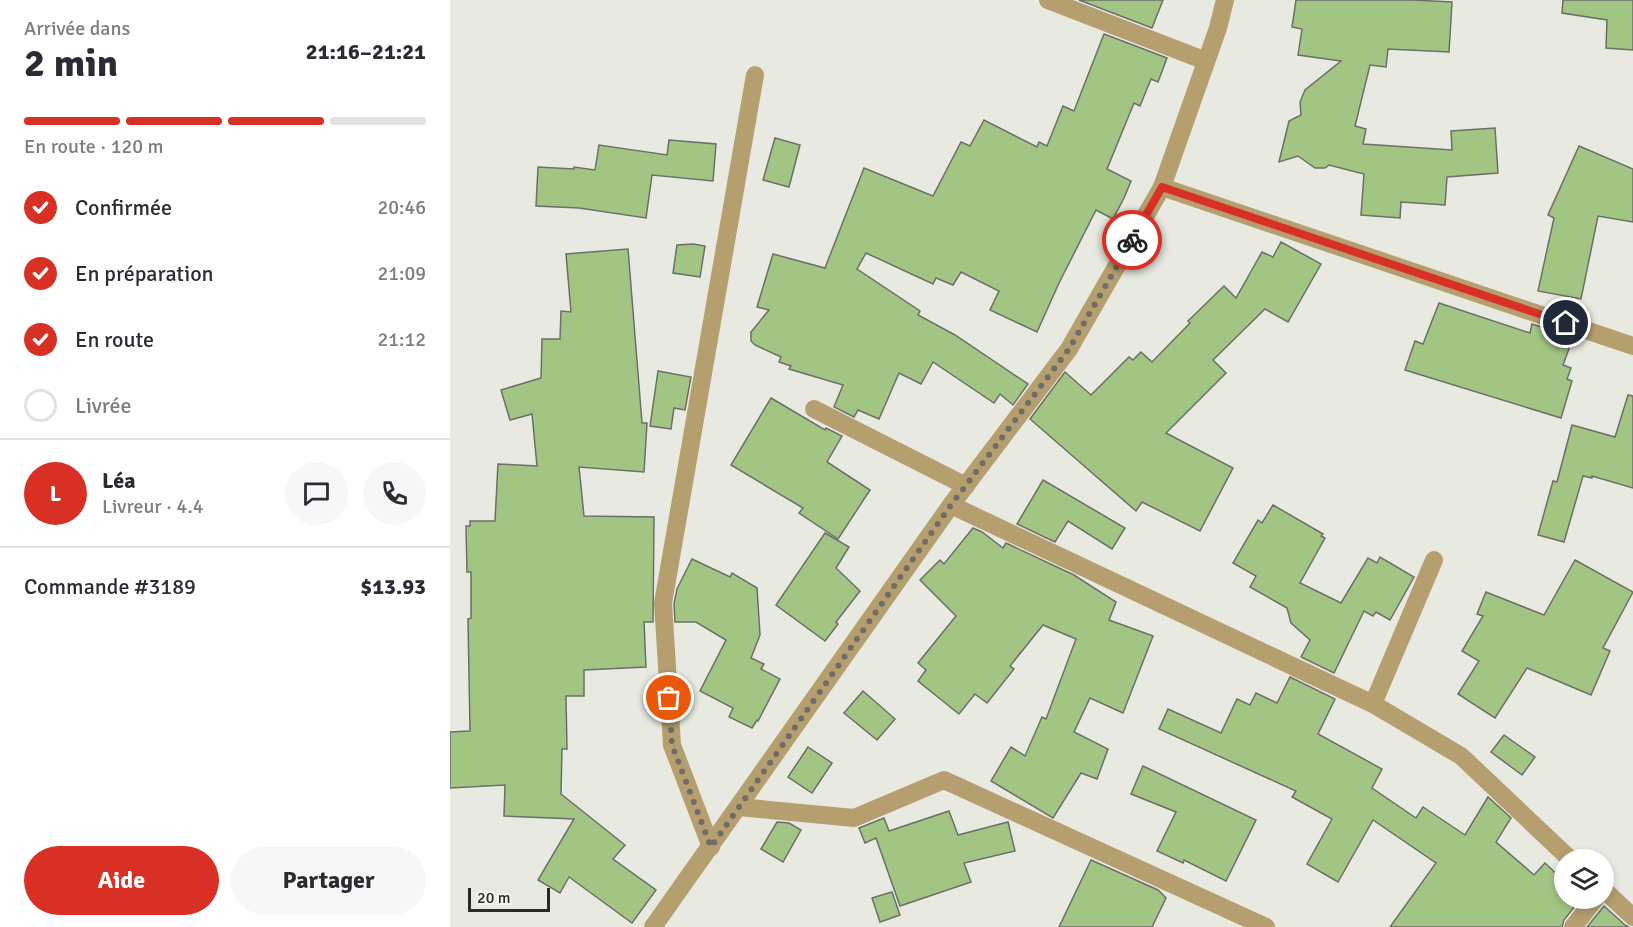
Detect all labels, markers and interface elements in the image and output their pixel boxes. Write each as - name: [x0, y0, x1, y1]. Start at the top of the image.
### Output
- text: Arrivée dans: [24, 16, 130, 41]
- text: 21:16–21:21: [306, 38, 426, 65]
- text: 2 min: [24, 39, 118, 87]
- text: En route · 120 m: [24, 134, 163, 159]
- icon: check: [24, 191, 57, 224]
- text: Confirmée: [75, 194, 172, 221]
- text: 20:46: [377, 195, 426, 220]
- courier: [1102, 210, 1162, 270]
- icon: bike: [1116, 224, 1149, 257]
- icon: check: [24, 257, 57, 290]
- text: En préparation: [75, 260, 214, 287]
- text: 21:09: [377, 261, 426, 286]
- pin: [1540, 297, 1591, 348]
- icon: home: [1549, 306, 1582, 339]
- icon: check: [24, 323, 57, 356]
- text: En route: [75, 326, 154, 353]
- text: 21:12: [377, 327, 426, 352]
- text: Livrée: [75, 392, 132, 419]
- button: chat: [285, 462, 348, 525]
- button: phone: [363, 462, 426, 525]
- text: Léa: [102, 467, 136, 494]
- text: L: [50, 480, 61, 507]
- text: Livreur · 4.4: [102, 494, 203, 519]
- text: Commande #3189: [24, 573, 196, 600]
- text: $13.93: [360, 573, 426, 600]
- pin: [643, 672, 694, 723]
- icon: bag: [652, 681, 685, 714]
- button: Aide: [24, 846, 219, 915]
- button: Partager: [231, 846, 426, 915]
- map controls: [1554, 849, 1614, 909]
- button: layers: [1554, 849, 1614, 909]
- scale bar: [468, 885, 550, 912]
- text: 20 m: [477, 888, 511, 908]

